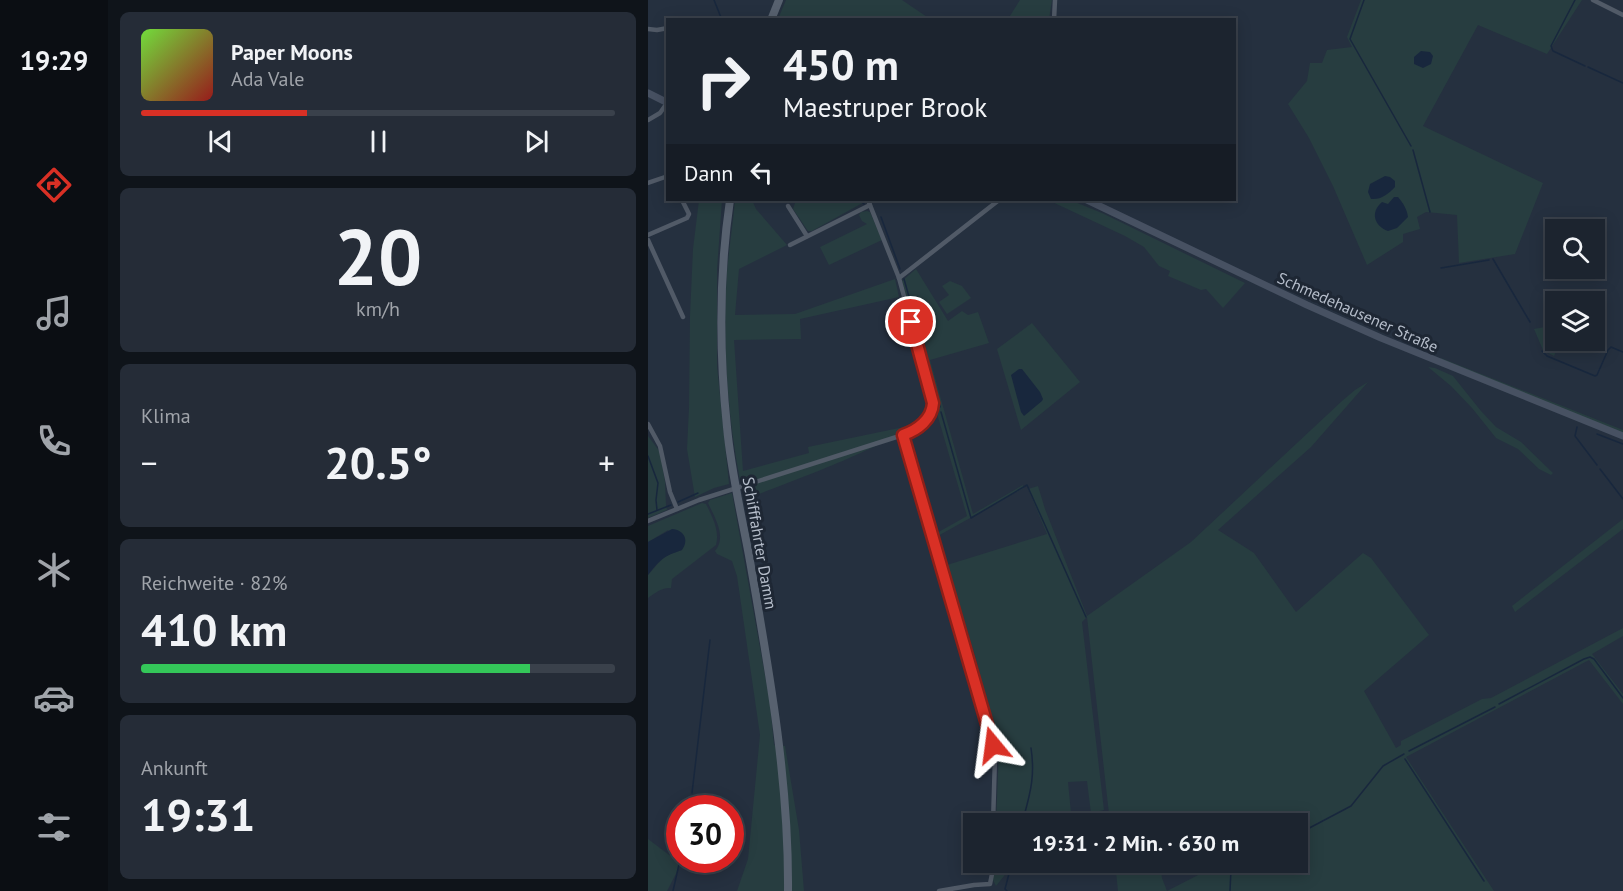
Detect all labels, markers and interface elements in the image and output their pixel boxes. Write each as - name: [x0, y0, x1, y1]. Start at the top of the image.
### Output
- text: 450 m: [783, 37, 899, 92]
- text: Paper Moons: [231, 38, 353, 66]
- icon: right: [684, 42, 762, 120]
- text: 19:29: [20, 43, 88, 77]
- text: Ada Vale: [231, 66, 304, 92]
- text: Maestruper Brook: [783, 90, 987, 124]
- icon: previous: [204, 125, 237, 158]
- icon: pause: [362, 125, 395, 158]
- icon: next: [520, 125, 553, 158]
- icon: left: [745, 156, 778, 189]
- text: Dann: [684, 159, 733, 187]
- icon: directions: [33, 164, 75, 206]
- text: 20: [334, 206, 422, 307]
- map controls: [1545, 219, 1605, 351]
- button: search: [1545, 219, 1605, 279]
- street label: Schmedehausener Straße: [1274, 267, 1442, 357]
- button: layers: [1545, 291, 1605, 351]
- icon: music: [33, 292, 75, 334]
- text: km/h: [356, 296, 400, 322]
- pin: [885, 296, 936, 347]
- icon: arrive: [894, 305, 927, 338]
- text: Klima: [141, 403, 191, 429]
- icon: phone: [33, 420, 75, 462]
- text: 20.5°: [324, 433, 432, 491]
- text: −: [141, 441, 158, 484]
- text: +: [598, 441, 615, 484]
- street label: Schifffahrter Damm: [739, 475, 781, 611]
- icon: climate: [33, 549, 75, 591]
- text: Reichweite · 82%: [141, 570, 287, 596]
- text: 410 km: [141, 600, 287, 658]
- icon: car: [33, 677, 75, 719]
- position arrow: [961, 713, 1025, 777]
- text: Ankunft: [141, 755, 208, 781]
- text: 19:31: [141, 785, 255, 843]
- speed limit sign: 30: [666, 795, 744, 873]
- icon: filters: [33, 806, 75, 848]
- text: 19:31 · 2 Min. · 630 m: [1032, 829, 1239, 857]

